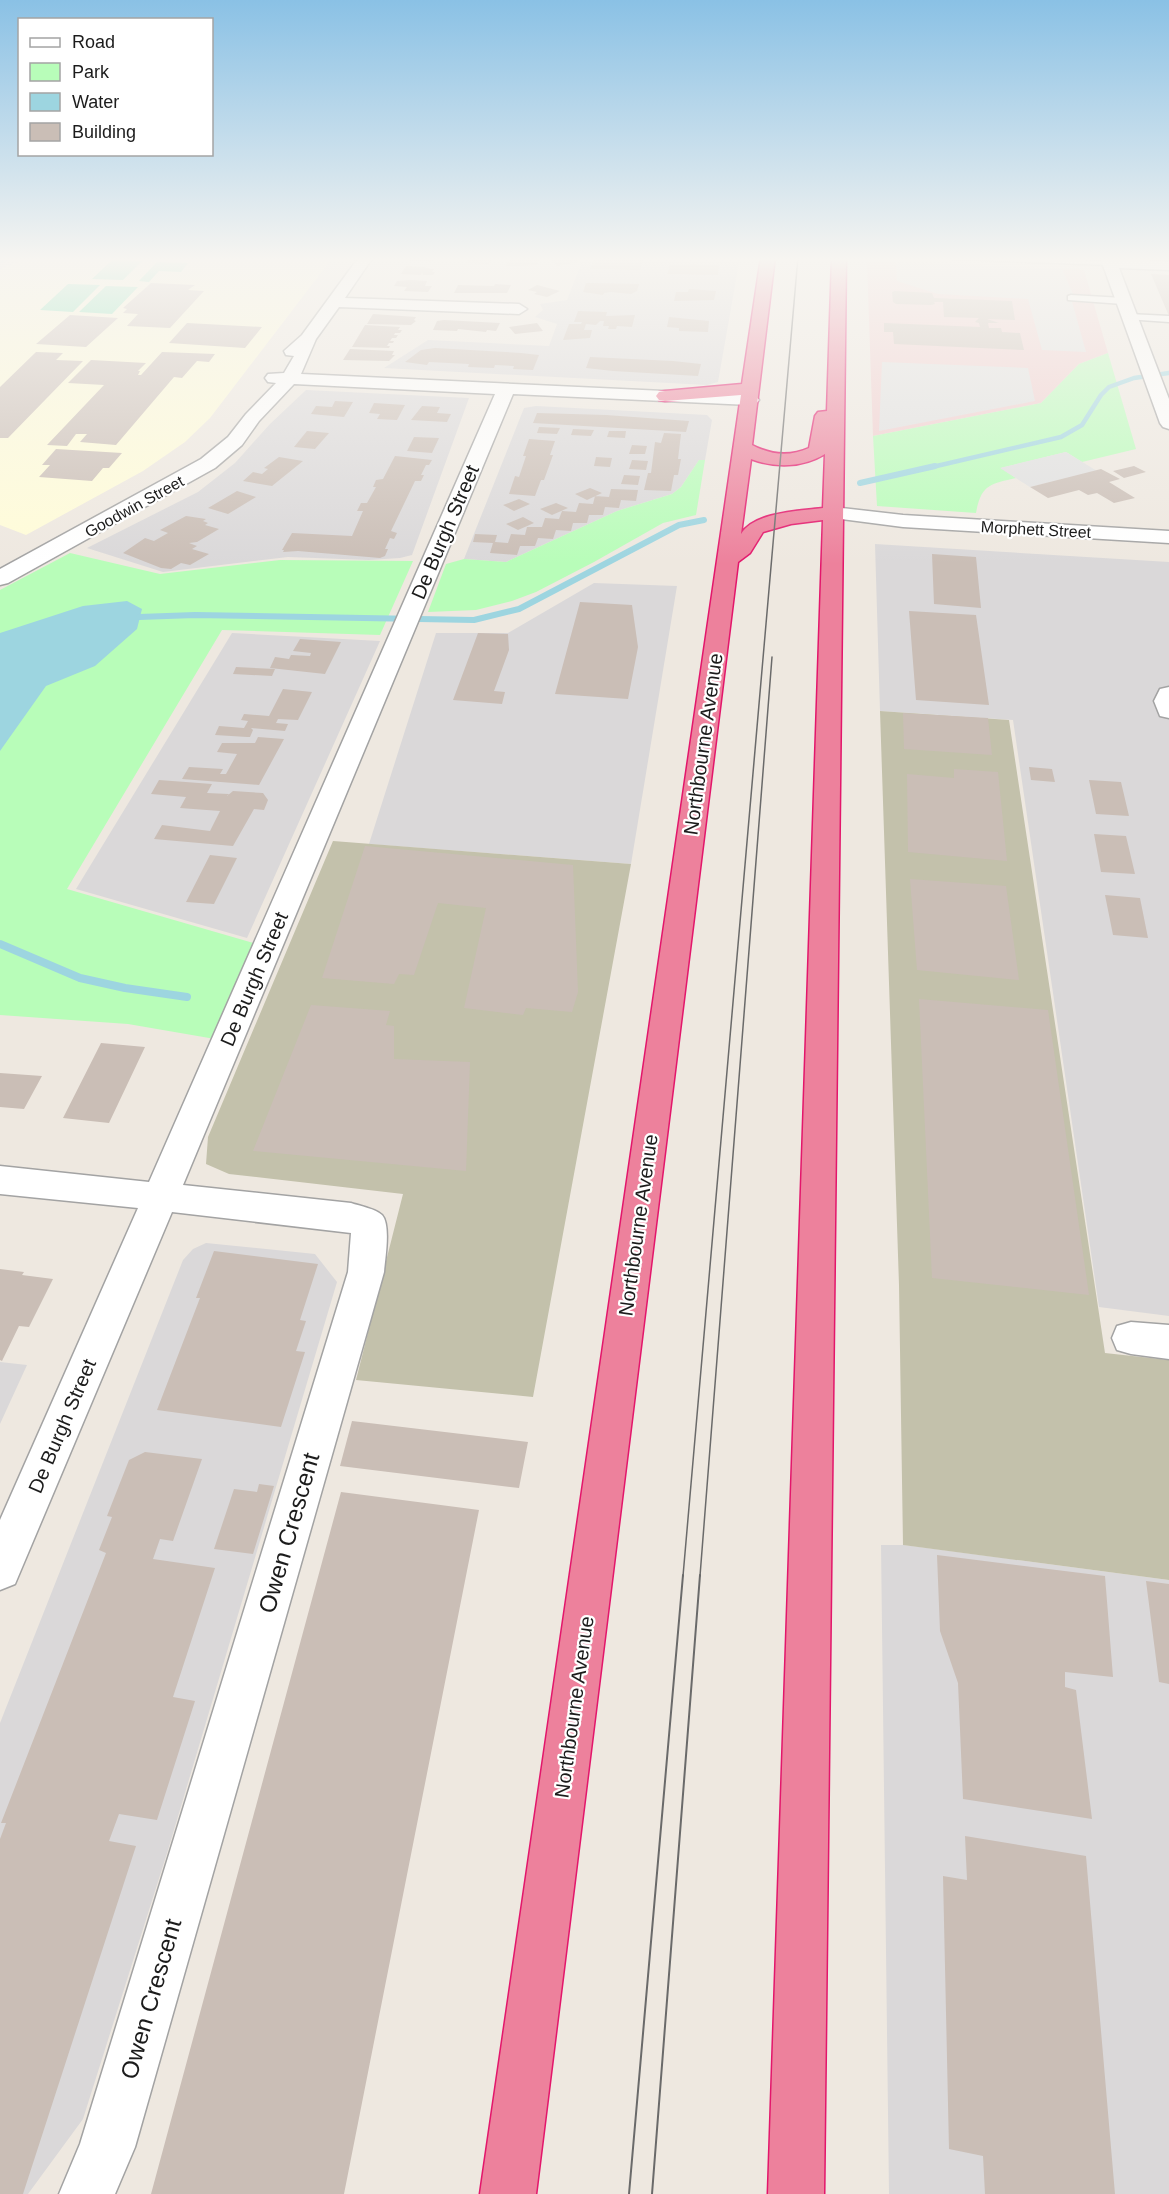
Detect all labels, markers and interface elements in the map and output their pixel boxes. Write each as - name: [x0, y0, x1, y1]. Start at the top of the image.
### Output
- legend: [18, 18, 213, 156]
- text: Road: [72, 32, 115, 52]
- text: Park: [72, 62, 110, 82]
- text: Water: [72, 92, 119, 112]
- text: Building: [72, 122, 136, 142]
- street label: De Burgh Street: [407, 461, 483, 602]
- street label: Goodwin Street: [82, 472, 187, 541]
- street label: Morphett Street: [980, 518, 1092, 541]
- street label: Northbourne Avenue: [679, 652, 727, 836]
- street label: De Burgh Street: [216, 908, 292, 1049]
- street label: Northbourne Avenue: [614, 1133, 662, 1317]
- street label: De Burgh Street: [24, 1355, 100, 1496]
- street label: Owen Crescent: [253, 1449, 324, 1616]
- street label: Northbourne Avenue: [550, 1615, 598, 1799]
- street label: Owen Crescent: [115, 1915, 186, 2082]

